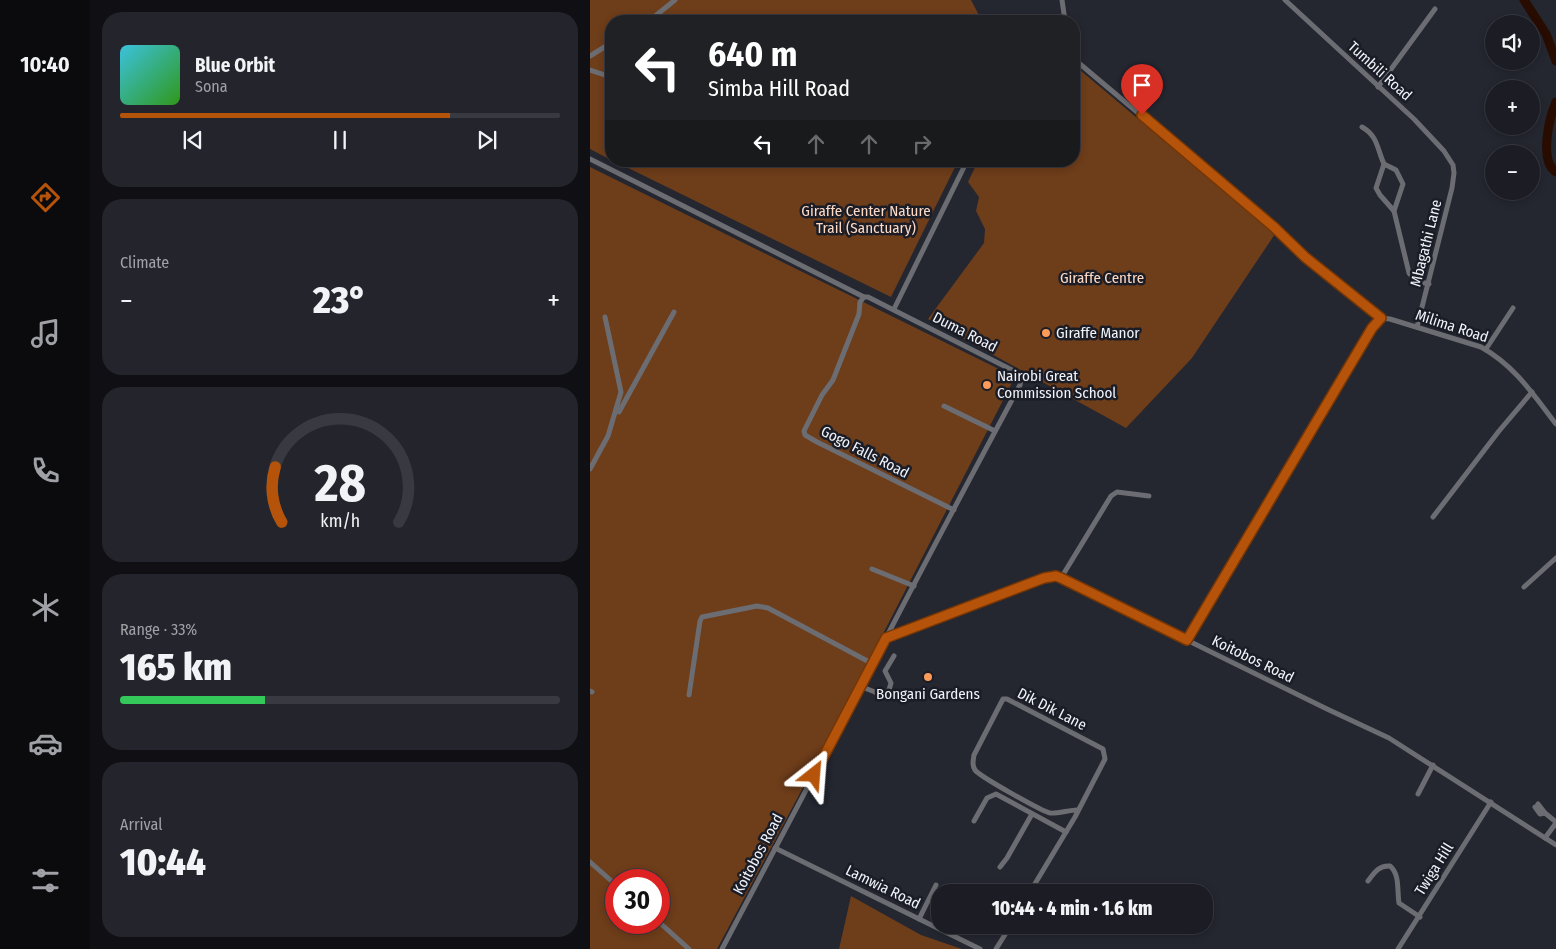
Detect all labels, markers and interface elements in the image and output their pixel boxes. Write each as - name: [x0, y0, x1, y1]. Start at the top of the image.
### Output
- map controls: [1485, 15, 1540, 200]
- button: sound: [1485, 15, 1540, 70]
- text: 640 m: [708, 33, 797, 75]
- icon: left: [625, 35, 690, 100]
- street label: Tumbili Road: [1344, 38, 1416, 104]
- text: 10:40: [20, 51, 70, 78]
- text: Blue Orbit: [195, 54, 275, 77]
- pin: [1121, 64, 1163, 115]
- icon: arrive: [1128, 71, 1156, 99]
- text: Simba Hill Road: [708, 75, 850, 102]
- text: Sona: [195, 77, 228, 96]
- button: +: [1485, 80, 1540, 135]
- icon: previous: [179, 126, 207, 154]
- icon: pause: [326, 126, 354, 154]
- icon: next: [473, 126, 501, 154]
- icon: left: [749, 130, 777, 158]
- icon: ahead: [802, 130, 830, 158]
- icon: ahead: [855, 130, 883, 158]
- icon: right: [908, 130, 936, 158]
- button: −: [1485, 145, 1540, 200]
- icon: directions: [28, 180, 63, 215]
- street label: Mbagathi Lane: [1406, 198, 1446, 288]
- park label: Giraffe Center Nature Trail (Sanctuary): [801, 202, 931, 237]
- text: Climate: [120, 253, 169, 272]
- park label: Giraffe Centre: [1060, 269, 1144, 287]
- text: 23°: [313, 277, 367, 323]
- text: −: [120, 284, 133, 317]
- text: +: [547, 284, 560, 317]
- street label: Milima Road: [1413, 306, 1491, 346]
- street label: Duma Road: [930, 308, 1000, 356]
- icon: music: [28, 316, 63, 351]
- place label: Giraffe Manor: [1056, 324, 1140, 342]
- marker: Giraffe Manor: [1040, 327, 1052, 339]
- place label: Nairobi Great Commission School: [997, 367, 1116, 402]
- marker: Nairobi Great Commission School: [981, 379, 993, 391]
- street label: Gogo Falls Road: [818, 422, 912, 482]
- text: 28: [313, 452, 366, 515]
- icon: phone: [28, 453, 63, 488]
- text: km/h: [320, 510, 360, 532]
- icon: climate: [28, 590, 63, 625]
- text: Range · 33%: [120, 620, 197, 639]
- street label: Koitobos Road: [1209, 631, 1297, 687]
- text: 165 km: [120, 644, 232, 690]
- marker: Bongani Gardens: [922, 671, 934, 683]
- street label: Dik Dik Lane: [1014, 684, 1090, 734]
- place label: Bongani Gardens: [876, 685, 980, 703]
- icon: car: [28, 726, 63, 761]
- position arrow: [787, 748, 839, 800]
- street label: Koitobos Road: [729, 811, 787, 897]
- text: Arrival: [120, 815, 162, 834]
- text: 10:44: [120, 839, 206, 885]
- street label: Twiga Hill: [1411, 839, 1457, 899]
- street label: Lamwia Road: [843, 861, 923, 913]
- icon: filters: [28, 863, 63, 898]
- speed limit sign: 30: [605, 869, 670, 934]
- text: 10:44 · 4 min · 1.6 km: [992, 897, 1152, 920]

